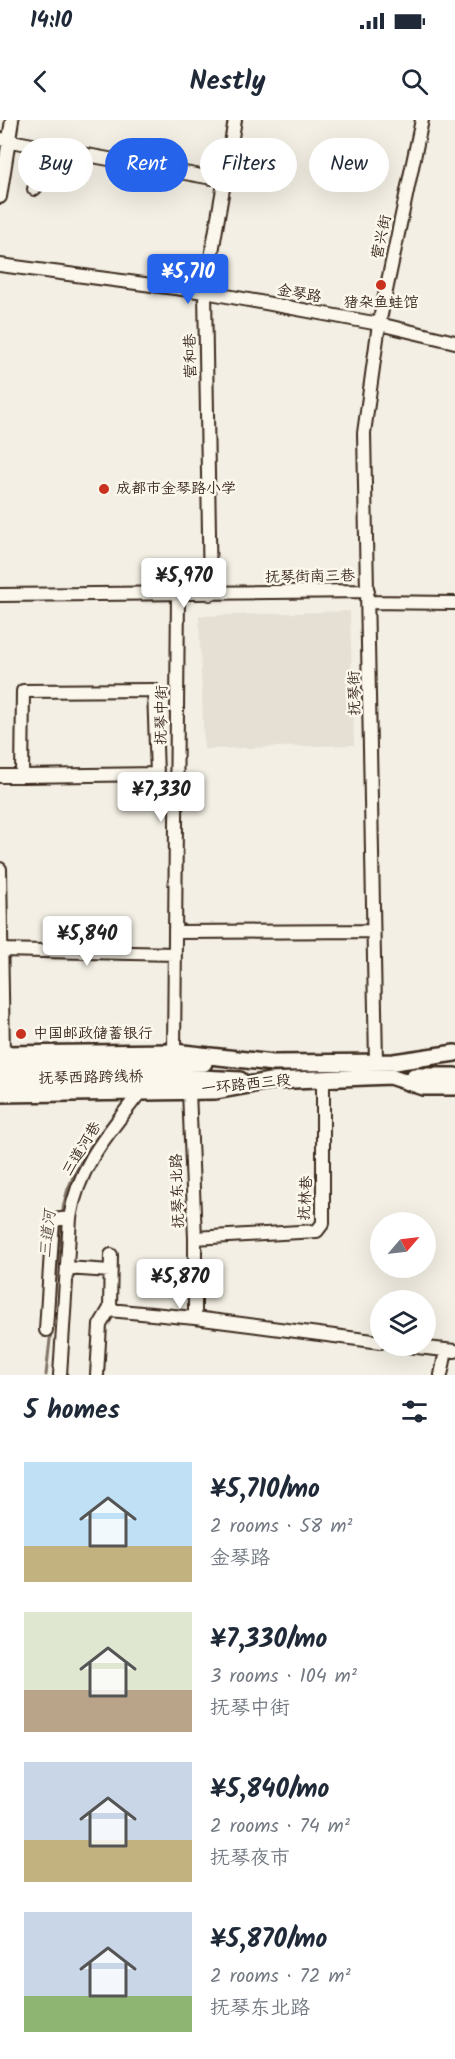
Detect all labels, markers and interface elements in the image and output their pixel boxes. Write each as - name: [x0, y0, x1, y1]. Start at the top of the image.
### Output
- text: 14:10: [30, 4, 72, 39]
- text: Nestly: [189, 60, 266, 103]
- icon: back: [24, 65, 57, 98]
- icon: search: [398, 65, 431, 98]
- chip: Buy: [18, 138, 93, 192]
- chip: Rent: [105, 138, 188, 192]
- chip: Filters: [200, 138, 297, 192]
- chip: New: [309, 138, 389, 192]
- street label: 营兴街: [366, 212, 398, 262]
- pin: ¥5,710: [139, 254, 237, 305]
- text: ¥5,710: [161, 257, 215, 289]
- street label: 金琴路: [275, 278, 323, 310]
- marker: 猪杂鱼蛙馆: [374, 278, 388, 292]
- place label: 猪杂鱼蛙馆: [343, 291, 419, 315]
- street label: 营和巷: [179, 333, 203, 379]
- place label: 成都市金琴路小学: [116, 477, 236, 501]
- marker: 成都市金琴路小学: [97, 482, 111, 496]
- pin: ¥5,970: [135, 558, 233, 609]
- text: ¥5,970: [155, 561, 213, 593]
- street label: 抚琴街南三巷: [265, 564, 355, 590]
- street label: 抚琴街: [343, 670, 367, 716]
- street label: 抚琴中街: [149, 685, 175, 745]
- pin: ¥7,330: [112, 772, 210, 823]
- text: ¥7,330: [131, 775, 191, 807]
- pin: ¥5,840: [38, 916, 136, 967]
- text: ¥5,840: [57, 919, 117, 951]
- place label: 中国邮政储蓄银行: [33, 1022, 153, 1046]
- marker: 中国邮政储蓄银行: [14, 1027, 28, 1041]
- street label: 抚琴西路跨线桥: [38, 1065, 144, 1091]
- street label: 一环路西三段: [200, 1068, 292, 1102]
- street label: 三道河巷: [56, 1117, 108, 1181]
- street label: 抚琴东北路: [165, 1153, 191, 1229]
- street label: 抚林巷: [293, 1175, 319, 1221]
- water label: 三道河: [33, 1206, 63, 1259]
- north arrow: [370, 1212, 436, 1278]
- map controls: [370, 1212, 436, 1356]
- pin: ¥5,870: [131, 1259, 229, 1310]
- text: ¥5,870: [150, 1262, 210, 1294]
- button: layers: [370, 1290, 436, 1356]
- text: 5 homes: [24, 1390, 120, 1432]
- icon: filters: [398, 1395, 431, 1428]
- text: ¥5,710/mo: [210, 1469, 320, 1511]
- icon: home: [72, 1486, 144, 1558]
- text: 2 rooms · 58 m²: [210, 1511, 352, 1543]
- text: 金琴路: [210, 1543, 270, 1575]
- text: ¥7,330/mo: [210, 1619, 327, 1661]
- icon: home: [72, 1636, 144, 1708]
- text: 3 rooms · 104 m²: [210, 1661, 357, 1693]
- text: 抚琴中街: [210, 1693, 290, 1725]
- text: ¥5,840/mo: [210, 1769, 329, 1811]
- icon: home: [72, 1786, 144, 1858]
- text: 2 rooms · 74 m²: [210, 1811, 350, 1843]
- text: 抚琴夜市: [210, 1843, 290, 1875]
- text: ¥5,870/mo: [210, 1919, 327, 1961]
- icon: home: [72, 1936, 144, 2008]
- text: 2 rooms · 72 m²: [210, 1961, 351, 1993]
- text: 抚琴东北路: [210, 1993, 310, 2025]

